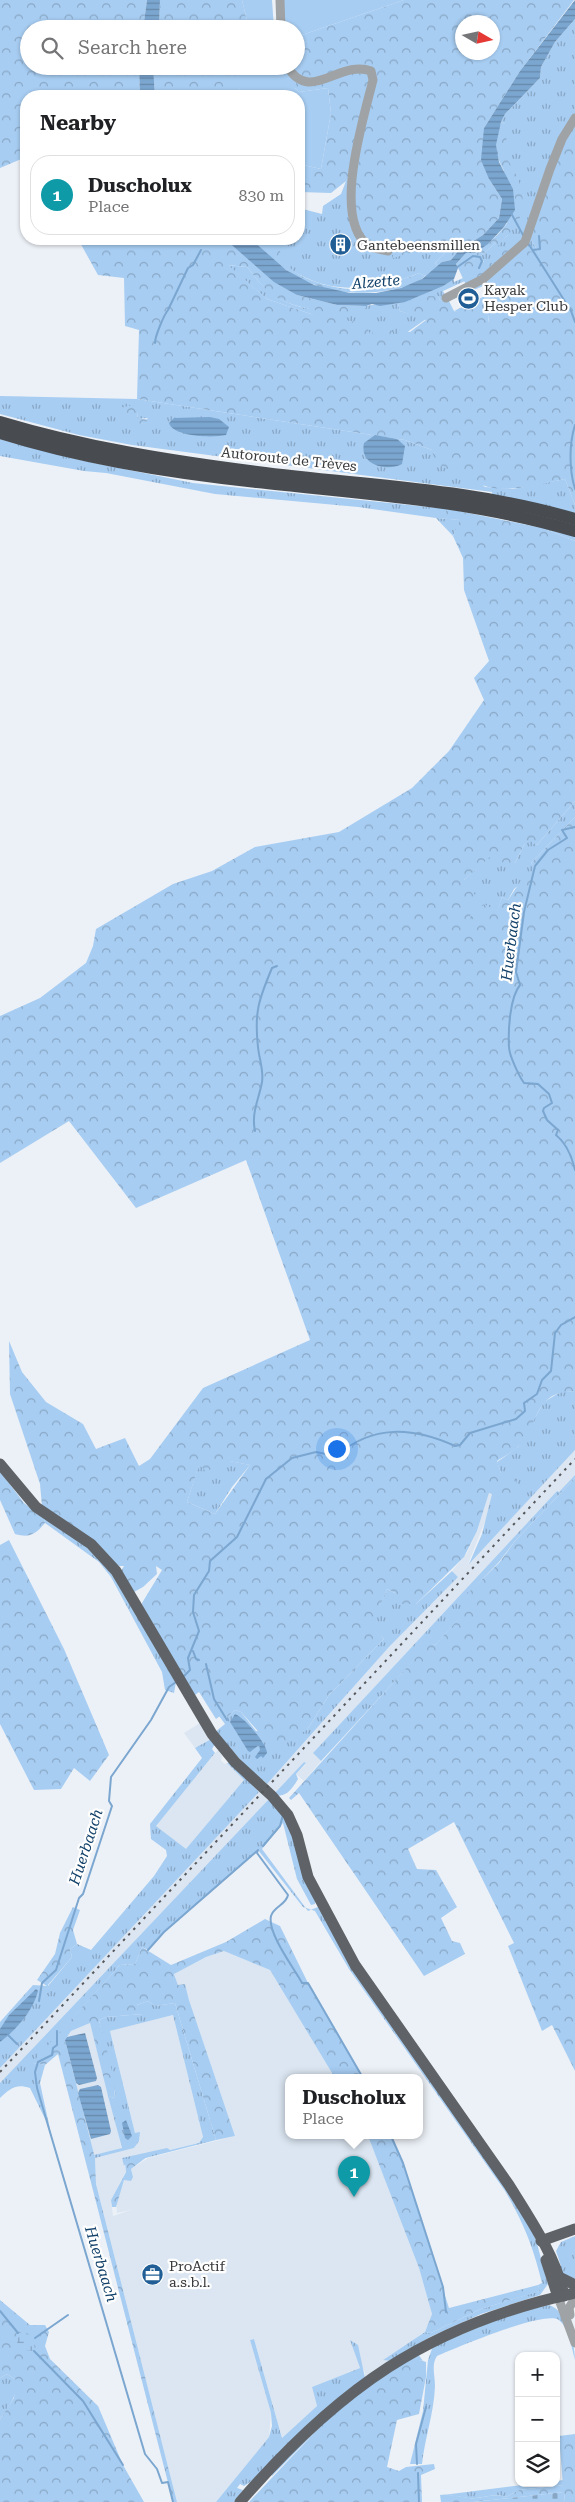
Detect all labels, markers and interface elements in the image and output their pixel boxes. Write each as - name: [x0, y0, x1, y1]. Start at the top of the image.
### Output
- north arrow: [455, 15, 500, 60]
- search box: [20, 20, 305, 75]
- icon: search: [38, 34, 66, 62]
- text: Search here: [78, 36, 187, 59]
- text: Nearby: [40, 111, 116, 135]
- text: Duscholux: [88, 174, 192, 197]
- text: 1: [53, 186, 61, 205]
- text: 830 m: [238, 186, 284, 205]
- text: Place: [88, 197, 129, 216]
- building icon: Gantebeensmillen: [329, 233, 353, 257]
- place label: Gantebeensmillen: [357, 237, 480, 253]
- water label: Alzette: [350, 271, 401, 293]
- place label: Kayak Hesper Club: [484, 282, 568, 314]
- sports icon: Kayak Hesper Club: [456, 286, 480, 310]
- street label: Autoroute de Trèves: [220, 444, 358, 474]
- water label: Huerbaach: [497, 902, 525, 983]
- your location: [324, 1436, 350, 1462]
- water label: Huerbaach: [65, 1807, 107, 1888]
- popup: [285, 2074, 423, 2139]
- text: Duscholux: [302, 2086, 406, 2109]
- text: Place: [302, 2109, 344, 2128]
- pin: 1: [338, 2156, 370, 2197]
- water label: Huerbaach: [81, 2223, 121, 2304]
- place label: ProActif a.s.b.l.: [169, 2258, 226, 2290]
- office icon: ProActif a.s.b.l.: [141, 2262, 165, 2286]
- map controls: [515, 2352, 560, 2487]
- button: +: [515, 2352, 560, 2397]
- button: −: [515, 2397, 560, 2442]
- button: layers: [515, 2442, 560, 2487]

